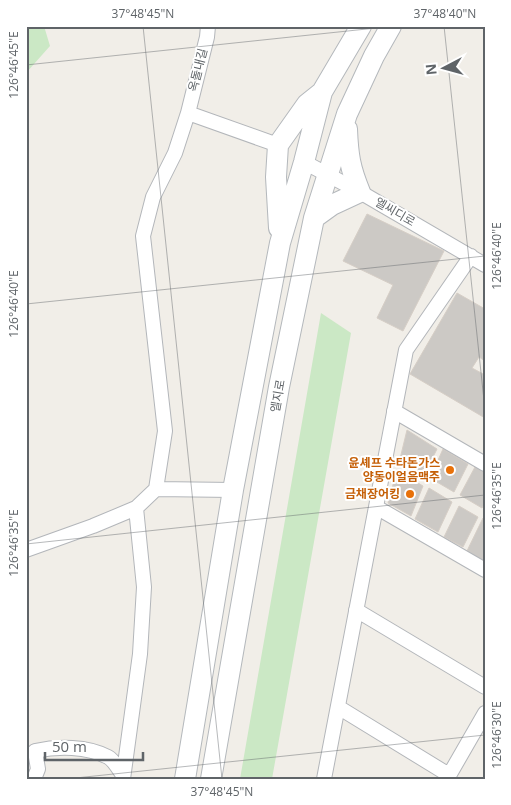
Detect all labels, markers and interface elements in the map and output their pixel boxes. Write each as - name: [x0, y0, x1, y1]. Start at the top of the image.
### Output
- text: 37°48'45"N: [112, 5, 174, 22]
- text: 37°48'40"N: [414, 5, 476, 22]
- text: 126°46'45"E: [5, 31, 22, 99]
- north arrow: [418, 42, 468, 92]
- street label: 옥돌내길: [184, 46, 211, 93]
- text: N: [421, 63, 441, 76]
- street label: 엘씨디로: [372, 193, 419, 230]
- text: 126°46'40"E: [488, 222, 505, 290]
- text: 126°46'40"E: [5, 270, 22, 338]
- street label: 엘지로: [266, 378, 289, 414]
- place label: 윤셰프 수타돈가스 양동이얼음맥주: [349, 454, 440, 485]
- text: 126°46'35"E: [488, 462, 505, 530]
- marker: 윤셰프 수타돈가스 양동이얼음맥주: [444, 464, 456, 476]
- place label: 금채장어킹: [345, 485, 400, 502]
- marker: 금채장어킹: [404, 488, 416, 500]
- text: 126°46'35"E: [5, 509, 22, 577]
- text: 126°46'30"E: [488, 701, 505, 769]
- scale bar: [45, 730, 142, 762]
- text: 50 m: [52, 736, 87, 756]
- text: 37°48'45"N: [191, 783, 253, 800]

